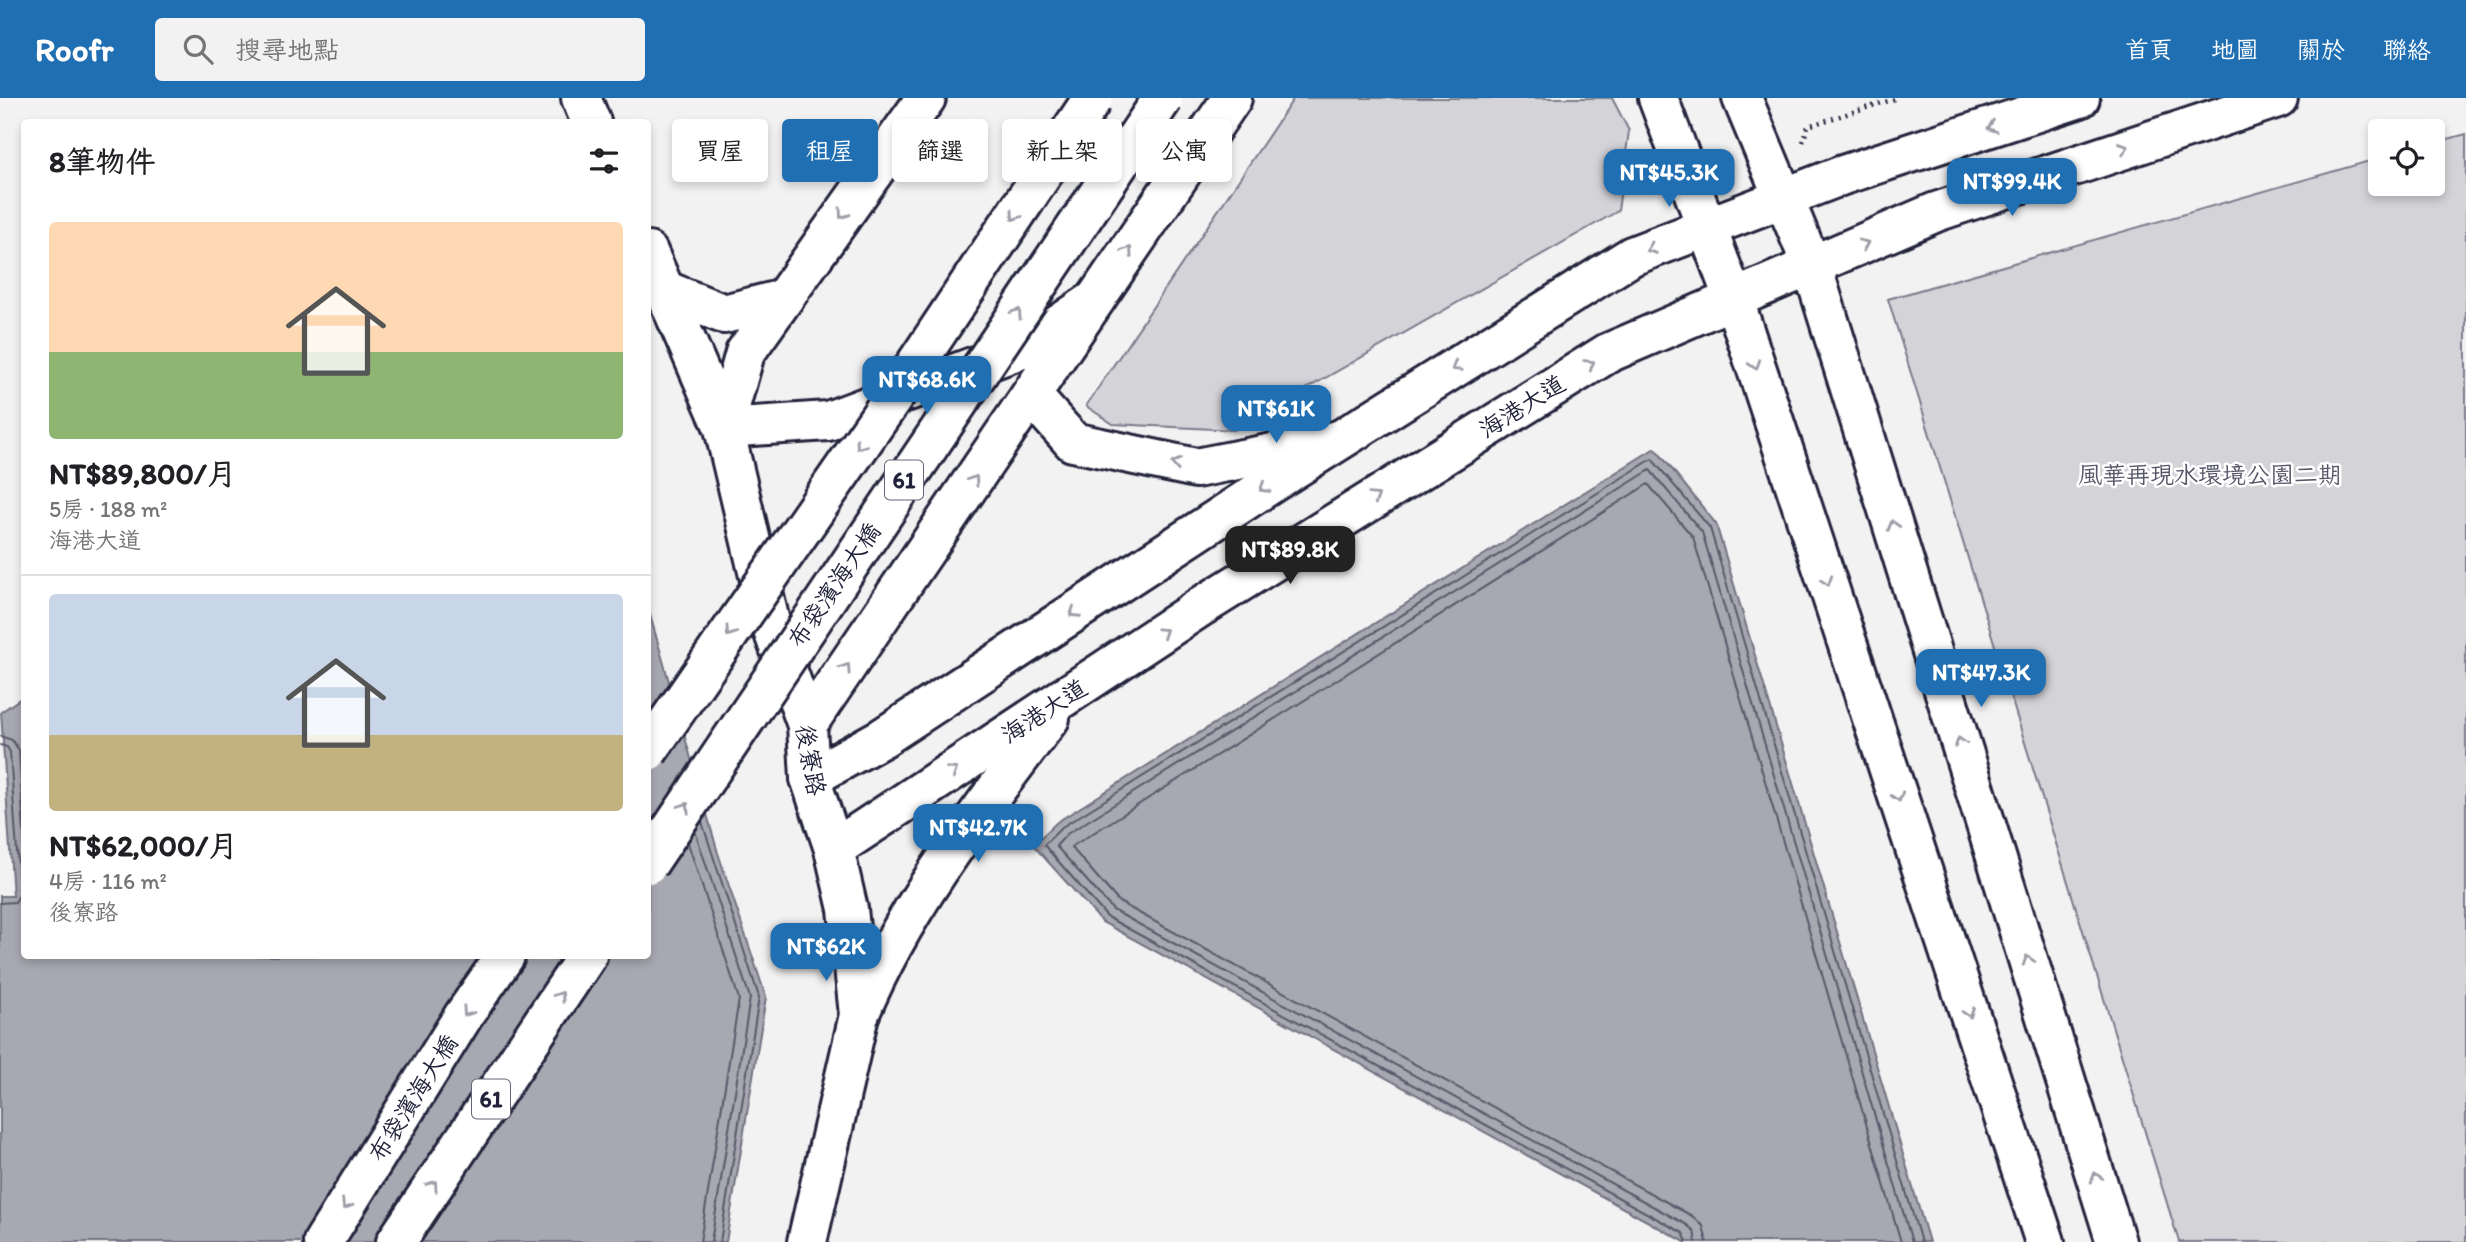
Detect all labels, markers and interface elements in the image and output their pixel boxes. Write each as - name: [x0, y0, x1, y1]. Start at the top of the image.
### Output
- search box: [155, 18, 645, 81]
- text: Roofr: [35, 30, 113, 69]
- icon: search: [179, 30, 217, 68]
- text: 搜尋地點: [235, 34, 339, 66]
- text: 首頁: [2125, 35, 2173, 64]
- text: 地圖: [2211, 35, 2259, 64]
- text: 關於: [2297, 35, 2345, 64]
- text: 聯絡: [2383, 35, 2431, 64]
- one-way arrow: [1987, 118, 1999, 133]
- chip: 買屋: [672, 119, 768, 182]
- chip: 租屋: [782, 119, 878, 182]
- chip: 篩選: [892, 119, 988, 182]
- chip: 新上架: [1002, 119, 1122, 182]
- chip: 公寓: [1136, 119, 1232, 182]
- map controls: [2368, 119, 2445, 196]
- button: locate: [2368, 119, 2445, 196]
- icon: filters: [585, 142, 623, 180]
- one-way arrow: [2117, 142, 2129, 157]
- text: 8筆物件: [49, 143, 155, 180]
- pin: NT$45.3K: [1597, 150, 1741, 209]
- text: NT$45.3K: [1620, 158, 1718, 186]
- pin: NT$99.4K: [1940, 158, 2084, 218]
- text: NT$99.4K: [1963, 167, 2061, 195]
- one-way arrow: [839, 206, 852, 219]
- one-way arrow: [1011, 208, 1023, 221]
- one-way arrow: [1857, 238, 1870, 252]
- one-way arrow: [1645, 241, 1657, 255]
- one-way arrow: [1120, 246, 1133, 259]
- icon: home: [273, 268, 399, 394]
- one-way arrow: [1009, 308, 1021, 321]
- pin: NT$68.6K: [855, 356, 999, 416]
- one-way arrow: [1451, 358, 1464, 371]
- one-way arrow: [1747, 358, 1762, 370]
- one-way arrow: [1582, 360, 1595, 373]
- text: NT$68.6K: [878, 365, 976, 393]
- street label: 海港大道: [1474, 368, 1570, 444]
- pin: NT$61K: [1219, 386, 1333, 445]
- text: NT$61K: [1237, 394, 1315, 422]
- one-way arrow: [856, 437, 868, 450]
- text: NT$89,800/月: [49, 455, 237, 492]
- one-way arrow: [1170, 457, 1182, 472]
- road number: 61: [885, 460, 923, 500]
- park label: 風華再現水環境公園二期: [2078, 460, 2342, 489]
- one-way arrow: [965, 475, 978, 488]
- one-way arrow: [1259, 480, 1272, 492]
- one-way arrow: [1368, 492, 1381, 505]
- text: 5房 · 188 m²: [49, 495, 168, 523]
- street label: 布袋濱海大橋: [782, 517, 886, 653]
- one-way arrow: [1886, 520, 1901, 532]
- text: 海港大道: [49, 526, 141, 554]
- pin: NT$89.8K: [1218, 526, 1362, 586]
- text: NT$89.8K: [1241, 535, 1339, 563]
- one-way arrow: [1819, 574, 1833, 586]
- one-way arrow: [1068, 604, 1081, 617]
- one-way arrow: [726, 624, 738, 637]
- one-way arrow: [1155, 628, 1168, 640]
- icon: home: [273, 640, 399, 766]
- pin: NT$47.3K: [1909, 650, 2053, 709]
- text: NT$47.3K: [1932, 658, 2030, 686]
- one-way arrow: [838, 663, 851, 676]
- street label: 海港大道: [996, 673, 1092, 749]
- street label: 後寮路: [790, 722, 832, 798]
- one-way arrow: [1954, 737, 1969, 749]
- one-way arrow: [945, 767, 958, 780]
- one-way arrow: [1890, 790, 1904, 802]
- one-way arrow: [677, 802, 690, 815]
- pin: NT$42.7K: [906, 804, 1050, 864]
- text: NT$42.7K: [929, 813, 1027, 841]
- text: NT$62,000/月: [49, 827, 238, 864]
- text: 4房 · 116 m²: [49, 867, 167, 895]
- text: 後寮路: [49, 898, 118, 926]
- pin: NT$62K: [769, 924, 883, 983]
- text: NT$62K: [786, 932, 866, 960]
- one-way arrow: [2022, 954, 2036, 966]
- one-way arrow: [551, 991, 564, 1004]
- one-way arrow: [462, 1004, 475, 1017]
- one-way arrow: [1961, 1006, 1975, 1018]
- street label: 布袋濱海大橋: [363, 1029, 463, 1167]
- road number: 61: [472, 1080, 510, 1118]
- one-way arrow: [2089, 1171, 2104, 1183]
- one-way arrow: [425, 1180, 438, 1193]
- one-way arrow: [342, 1197, 355, 1210]

